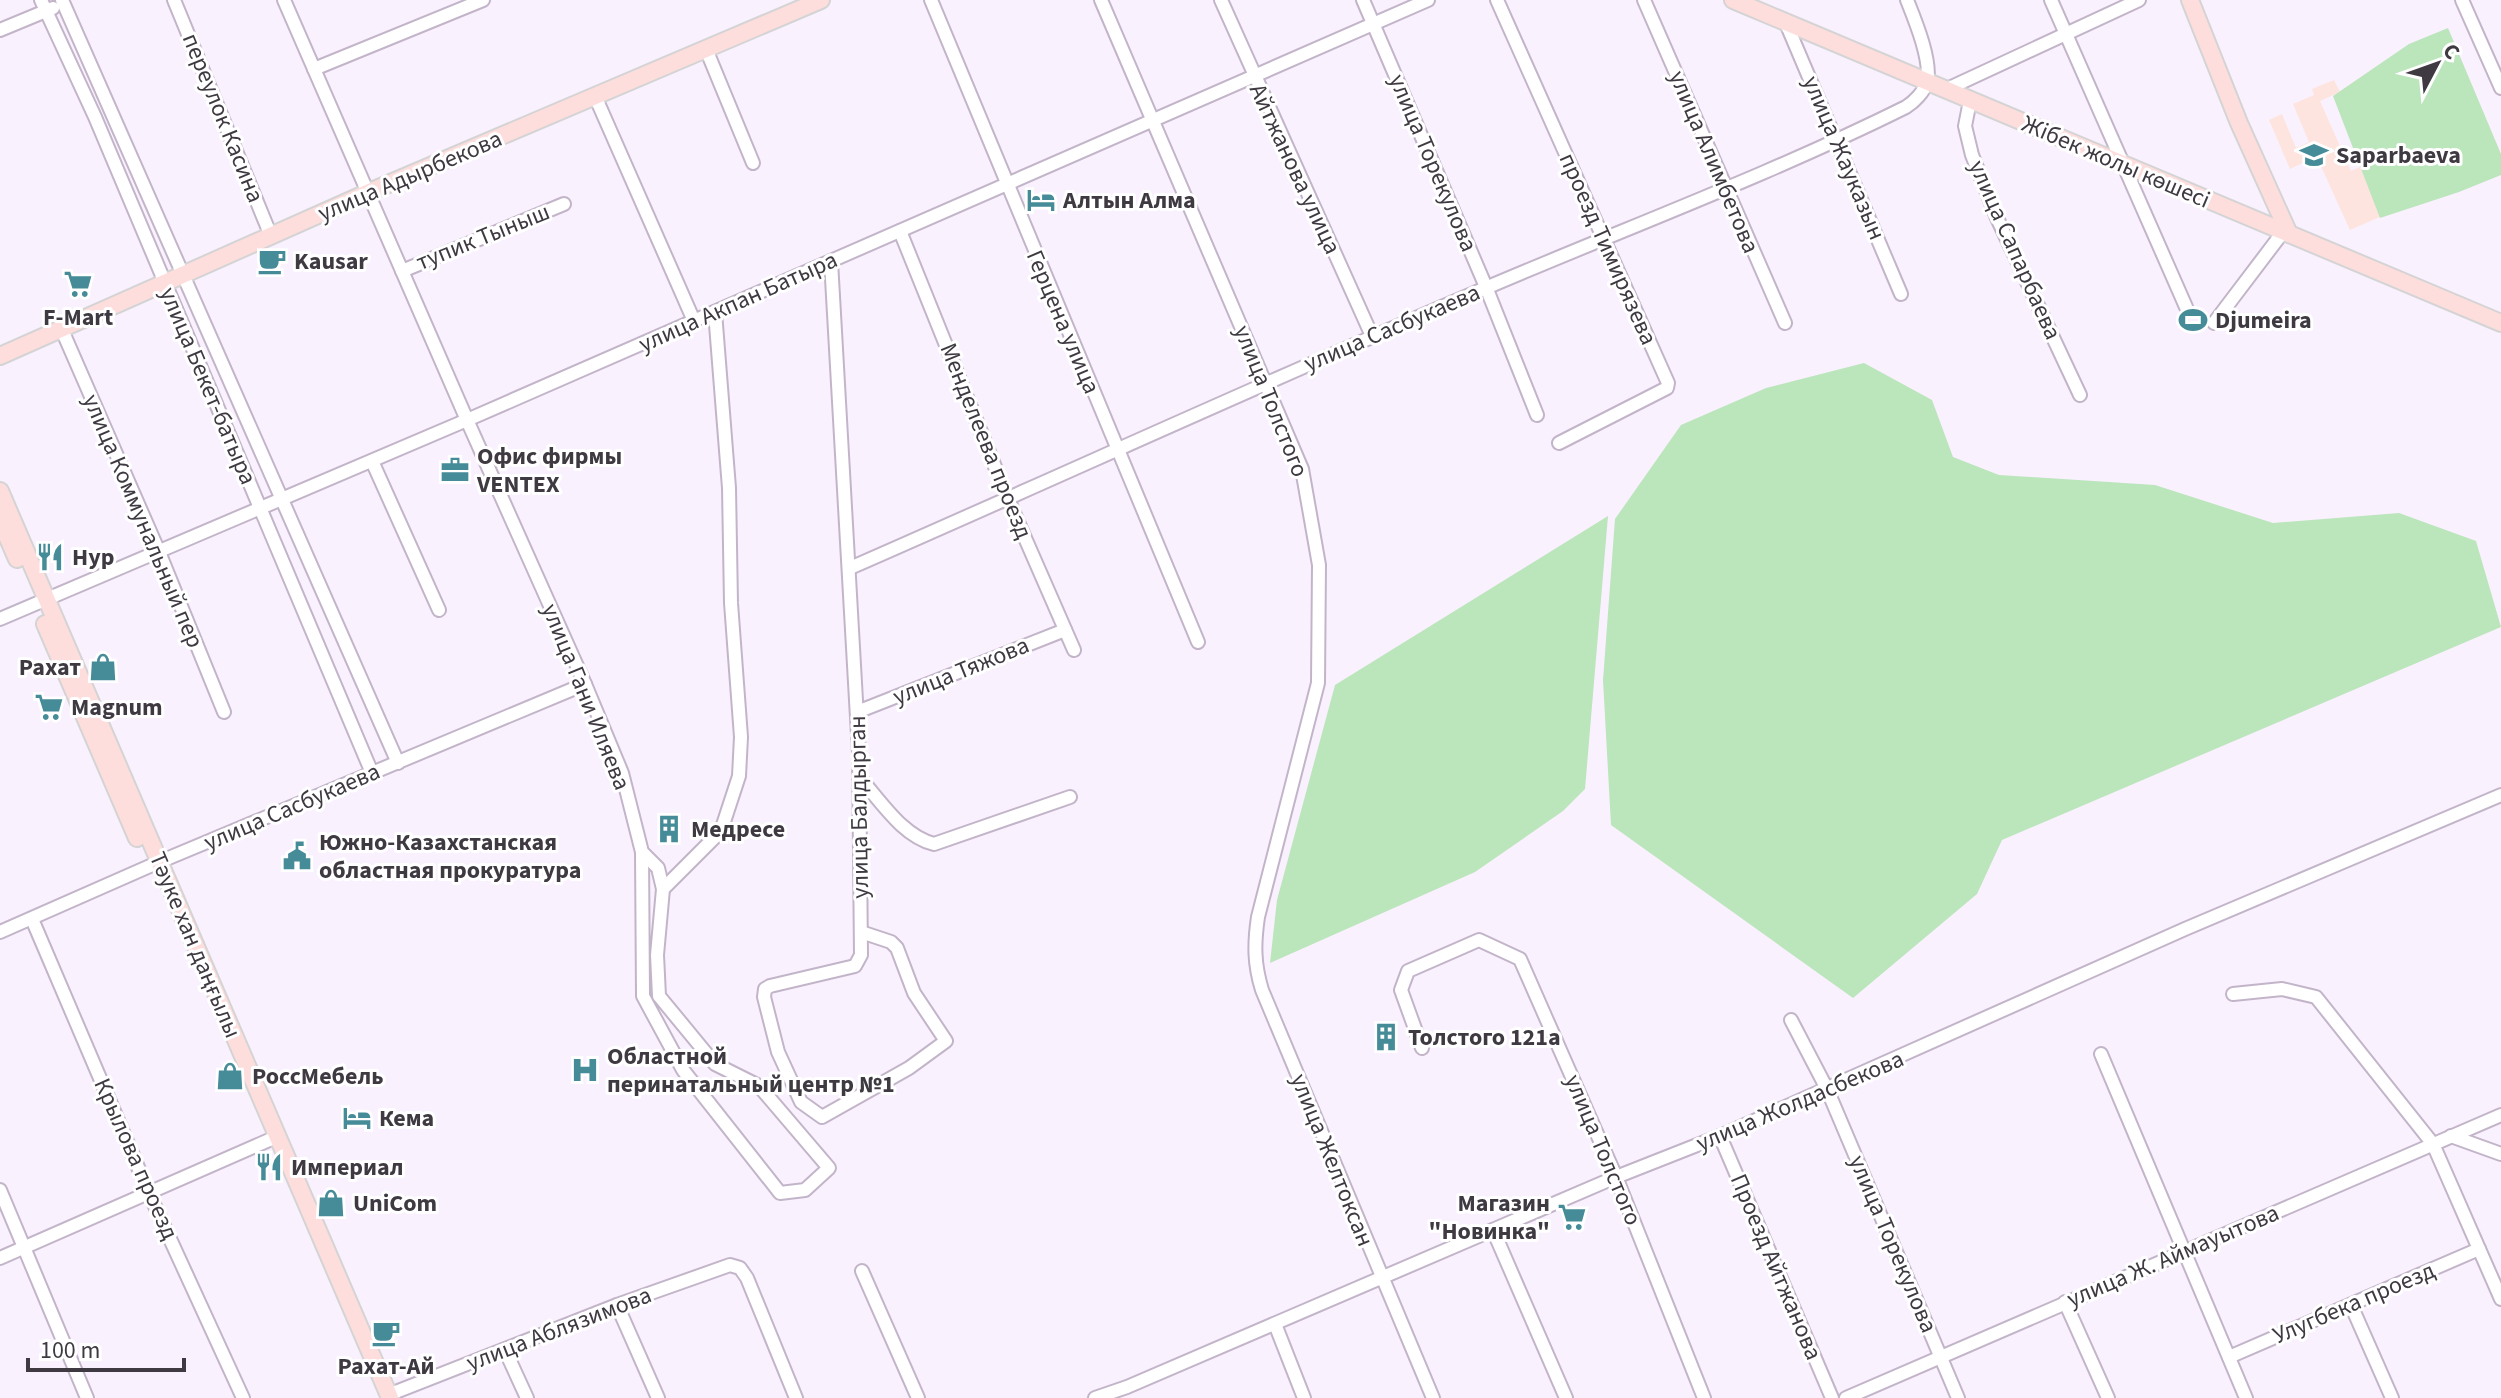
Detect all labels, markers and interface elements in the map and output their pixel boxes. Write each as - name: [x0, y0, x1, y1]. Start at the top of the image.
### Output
- north arrow: [2397, 24, 2477, 104]
- street label: переулок Касина: [173, 28, 273, 208]
- text: С: [2435, 36, 2468, 67]
- street label: улица Алимбетова: [1660, 65, 1768, 259]
- street label: улица Торекулова: [1380, 69, 1486, 257]
- street label: улица Жауказын: [1794, 70, 1894, 246]
- street label: Айтжанова улица: [1240, 78, 1350, 260]
- street label: Жібек жолы көшесі: [2016, 107, 2216, 217]
- street label: улица Адырбекова: [312, 121, 508, 231]
- place label: Saparbaeva: [2336, 138, 2461, 173]
- school or university icon: Saparbaeva: [2299, 140, 2329, 170]
- street label: проезд Тимирязева: [1550, 147, 1666, 351]
- street label: улица Сапарбаева: [1960, 155, 2070, 345]
- place label: Алтын Алма: [1062, 183, 1196, 218]
- hotel icon: Алтын Алма: [1026, 185, 1056, 215]
- street label: тупик Тыныш: [411, 194, 555, 280]
- street label: улица Акпан Батыра: [633, 242, 843, 362]
- place label: Kausar: [294, 244, 368, 279]
- street label: Герцена улица: [1017, 245, 1109, 399]
- cafe icon: Kausar: [257, 246, 287, 276]
- supermarket icon: F-Mart: [63, 269, 93, 299]
- street label: улица Сасбукаева: [1298, 275, 1486, 381]
- street label: улица Бекет-батыра: [151, 282, 265, 490]
- place label: F-Mart: [43, 300, 113, 335]
- place label: Djumeira: [2215, 303, 2312, 338]
- sports icon: Djumeira: [2178, 305, 2208, 335]
- street label: улица Толстого: [1225, 320, 1317, 482]
- street label: Менделеева проезд: [931, 338, 1041, 544]
- street label: улица Коммунальный пер: [74, 389, 212, 653]
- place label: Офис фирмы VENTEX: [476, 439, 622, 502]
- office icon: Офис фирмы VENTEX: [440, 455, 470, 485]
- place label: Нур: [72, 540, 114, 575]
- restaurant icon: Нур: [35, 542, 65, 572]
- street label: улица Гани Иляева: [533, 598, 639, 796]
- street label: улица Тяжова: [888, 628, 1034, 714]
- place label: Рахат: [19, 650, 81, 685]
- shop icon: Рахат: [88, 652, 118, 682]
- place label: Magnum: [71, 690, 163, 725]
- supermarket icon: Magnum: [34, 692, 64, 722]
- street label: улица Балдырган: [840, 715, 878, 899]
- street label: улица Сасбукаева: [198, 754, 386, 860]
- place label: Медресе: [691, 812, 785, 847]
- building icon: Медресе: [654, 814, 684, 844]
- place label: Южно-Казахстанская областная прокуратура: [319, 825, 581, 888]
- public building icon: Южно-Казахстанская областная прокуратура: [282, 841, 312, 871]
- street label: Тәуке хан даңғылы: [140, 847, 250, 1043]
- place label: Толстого 121а: [1408, 1020, 1561, 1055]
- building icon: Толстого 121а: [1371, 1022, 1401, 1052]
- place label: Областной перинатальный центр №1: [607, 1039, 895, 1102]
- street label: улица Жолдасбекова: [1691, 1041, 1909, 1161]
- hospital icon: Областной перинатальный центр №1: [570, 1055, 600, 1085]
- place label: РоссМебель: [252, 1059, 384, 1094]
- shop icon: РоссМебель: [215, 1061, 245, 1091]
- street label: улица Желтоксан: [1281, 1068, 1383, 1252]
- street label: улица Толстого: [1555, 1069, 1651, 1231]
- street label: Крылова проезд: [85, 1073, 187, 1246]
- place label: Кема: [379, 1101, 434, 1136]
- hotel icon: Кема: [342, 1103, 372, 1133]
- place label: Империал: [291, 1150, 403, 1185]
- street label: улица Торекулова: [1840, 1150, 1946, 1338]
- restaurant icon: Империал: [254, 1152, 284, 1182]
- street label: Проезд Айтжанова: [1721, 1169, 1831, 1365]
- place label: UniCom: [353, 1186, 437, 1221]
- place label: Магазин "Новинка": [1429, 1186, 1550, 1249]
- shop icon: UniCom: [316, 1188, 346, 1218]
- street label: улица Ж. Аймауытова: [2061, 1195, 2285, 1317]
- supermarket icon: Магазин "Новинка": [1557, 1202, 1587, 1232]
- street label: Улугбека проезд: [2268, 1253, 2441, 1353]
- street label: улица Аблязимова: [461, 1278, 657, 1380]
- cafe icon: Рахат-Ай: [371, 1318, 401, 1348]
- scale bar: [28, 1322, 184, 1372]
- text: 100 m: [40, 1333, 100, 1368]
- place label: Рахат-Ай: [337, 1349, 435, 1384]

